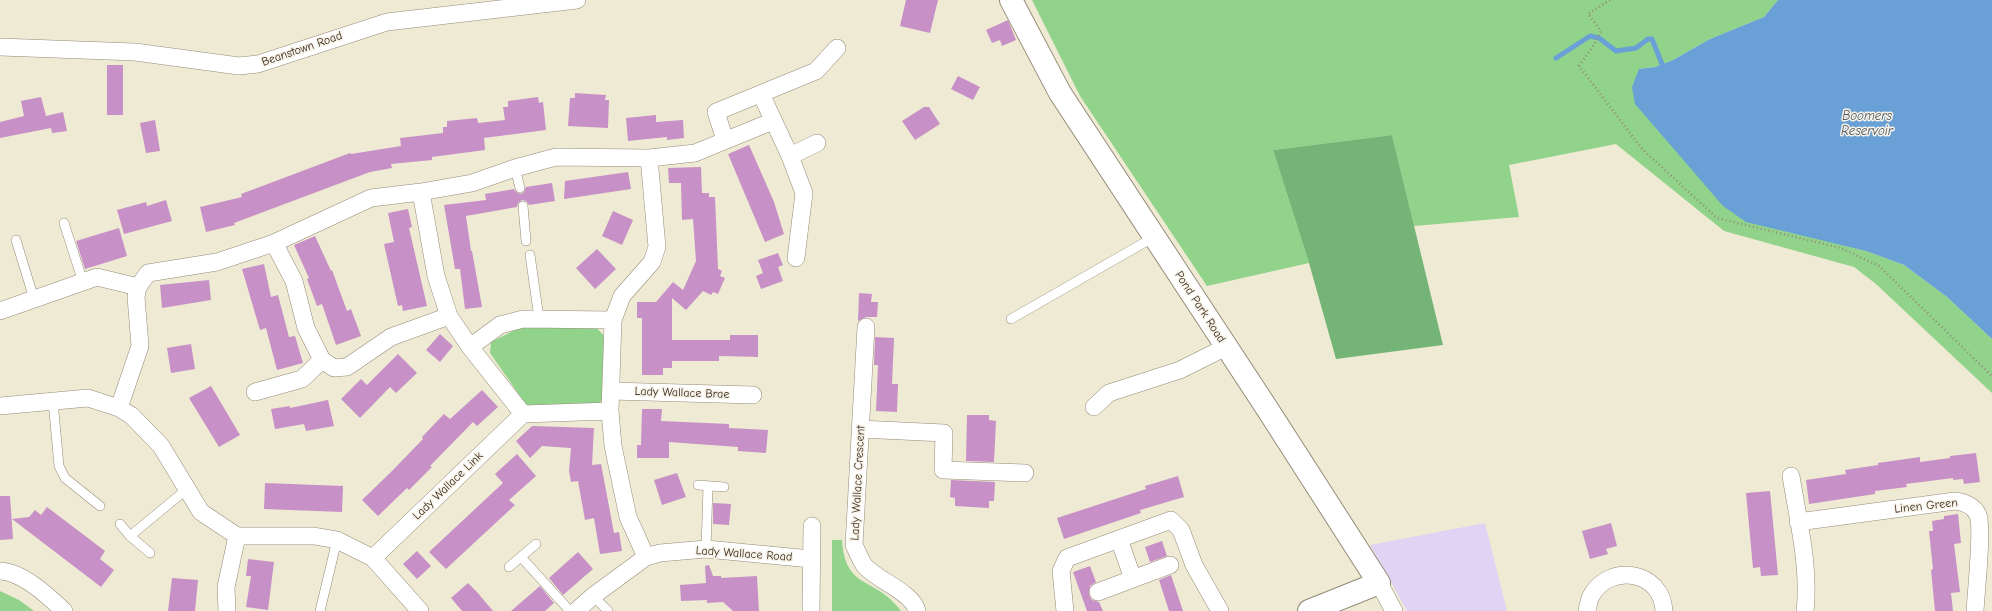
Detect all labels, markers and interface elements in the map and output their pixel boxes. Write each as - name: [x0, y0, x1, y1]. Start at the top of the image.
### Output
- street label: Beanstown Road: [260, 28, 344, 70]
- water label: Boomers Reservoir: [1841, 108, 1893, 139]
- street label: Pond Park Road: [1172, 268, 1228, 346]
- street label: Lady Wallace Brae: [634, 384, 730, 402]
- street label: Lady Wallace Crescent: [848, 425, 868, 541]
- street label: Lady Wallace Link: [410, 449, 486, 523]
- street label: Linen Green: [1894, 496, 1958, 516]
- street label: Lady Wallace Road: [695, 543, 793, 565]

